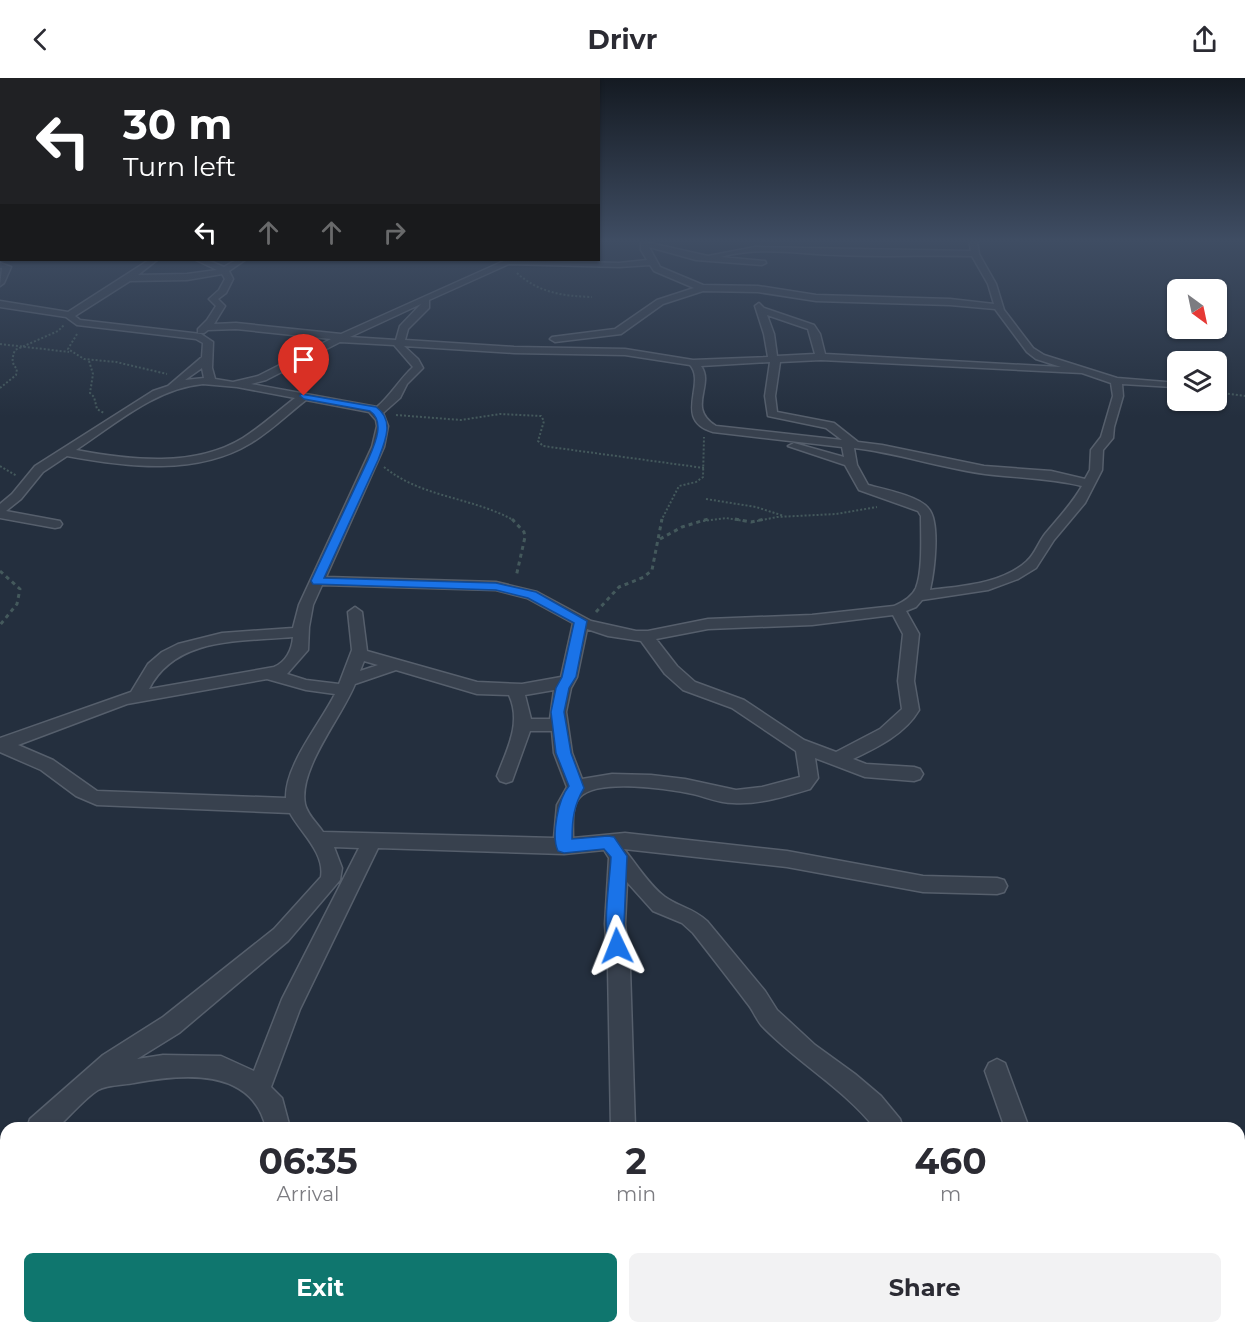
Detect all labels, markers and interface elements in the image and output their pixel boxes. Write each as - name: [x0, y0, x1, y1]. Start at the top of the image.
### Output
- icon: back: [24, 23, 57, 56]
- text: Drivr: [588, 23, 657, 56]
- icon: share: [1188, 23, 1221, 56]
- text: 30 m: [123, 98, 232, 150]
- icon: left: [24, 102, 102, 180]
- text: Turn left: [123, 150, 236, 183]
- icon: left: [189, 216, 222, 249]
- icon: ahead: [252, 216, 285, 249]
- icon: ahead: [315, 216, 348, 249]
- icon: right: [378, 216, 411, 249]
- north arrow: [1167, 279, 1227, 339]
- map controls: [1167, 279, 1227, 411]
- pin: [278, 334, 329, 396]
- icon: arrive: [287, 343, 320, 376]
- button: layers: [1167, 351, 1227, 411]
- position arrow: [585, 914, 649, 978]
- text: 06:35: [258, 1139, 358, 1183]
- text: 2: [625, 1139, 647, 1183]
- text: 460: [914, 1139, 987, 1183]
- text: Arrival: [276, 1182, 340, 1206]
- text: min: [616, 1182, 656, 1206]
- text: m: [940, 1182, 961, 1206]
- button: Exit: [24, 1253, 617, 1322]
- button: Share: [629, 1253, 1221, 1322]

